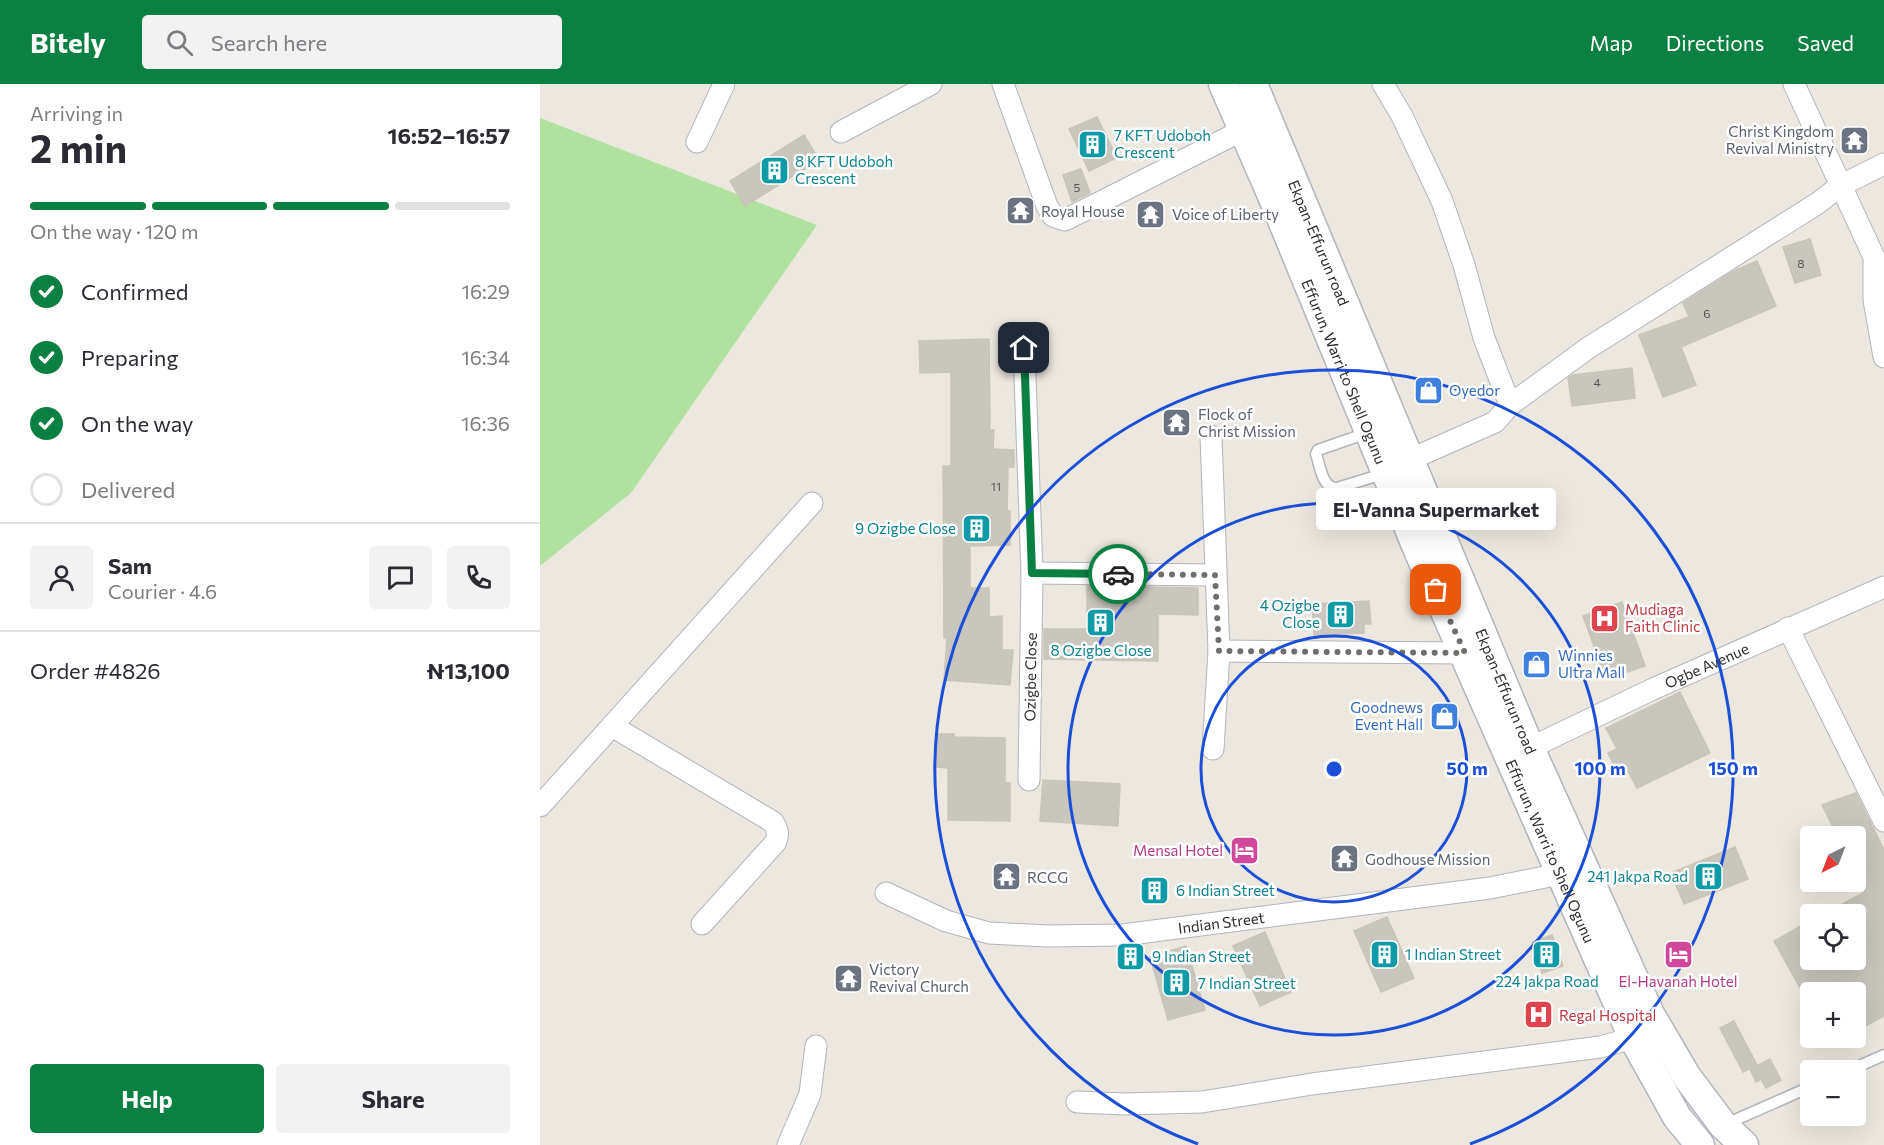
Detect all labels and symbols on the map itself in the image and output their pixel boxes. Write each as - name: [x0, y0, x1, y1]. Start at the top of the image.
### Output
- place label: Christ Kingdom Revival Ministry: [1726, 122, 1834, 157]
- temple icon: Christ Kingdom Revival Ministry: [1839, 124, 1871, 156]
- place label: 7 KFT Udoboh Crescent: [1114, 126, 1211, 161]
- building icon: 7 KFT Udoboh Crescent: [1077, 128, 1109, 160]
- place label: 8 KFT Udoboh Crescent: [795, 152, 893, 187]
- building icon: 8 KFT Udoboh Crescent: [758, 154, 790, 186]
- street label: Ekpan-Effurun road: [1285, 177, 1353, 308]
- house number: 5: [1074, 180, 1081, 194]
- temple icon: Royal House: [1004, 195, 1036, 227]
- temple icon: Voice of Liberty: [1135, 198, 1167, 230]
- place label: Royal House: [1041, 202, 1125, 220]
- place label: Voice of Liberty: [1172, 205, 1279, 223]
- house number: 8: [1797, 256, 1805, 270]
- street label: Effurun, Warri to Shell Ogunu: [1298, 276, 1390, 467]
- house number: 6: [1703, 306, 1711, 320]
- pin: [998, 322, 1049, 373]
- shop icon: Oyedor: [1412, 374, 1444, 406]
- house number: 4: [1593, 375, 1601, 389]
- place label: Oyedor: [1449, 381, 1500, 399]
- place label: Flock of Christ Mission: [1198, 405, 1296, 440]
- temple icon: Flock of Christ Mission: [1161, 407, 1193, 439]
- house number: 11: [991, 479, 1001, 493]
- callout: El-Vanna Supermarket: [1316, 488, 1556, 530]
- building icon: 9 Ozigbe Close: [961, 512, 993, 544]
- place label: 9 Ozigbe Close: [855, 519, 956, 537]
- courier: [1088, 544, 1148, 604]
- pin: [1410, 564, 1461, 615]
- place label: 4 Ozigbe Close: [1260, 596, 1320, 631]
- building icon: 4 Ozigbe Close: [1325, 598, 1357, 630]
- place label: Mudiaga Faith Clinic: [1625, 600, 1700, 635]
- hospital icon: Mudiaga Faith Clinic: [1588, 602, 1620, 634]
- building icon: 8 Ozigbe Close: [1085, 607, 1117, 639]
- street label: Ekpan-Effurun road: [1472, 626, 1541, 757]
- street label: Ozigbe Close: [1020, 632, 1040, 722]
- street label: Ogbe Avenue: [1662, 639, 1752, 692]
- place label: 8 Ozigbe Close: [1051, 641, 1152, 659]
- place label: Winnies Ultra Mall: [1558, 646, 1625, 681]
- shop icon: Winnies Ultra Mall: [1521, 648, 1553, 680]
- place label: Goodnews Event Hall: [1350, 698, 1423, 733]
- shop icon: Goodnews Event Hall: [1428, 700, 1460, 732]
- street label: Effurun, Warri to Shell Ogunu: [1502, 756, 1599, 945]
- text: 50 m: [1446, 757, 1488, 779]
- text: 100 m: [1574, 757, 1626, 779]
- text: 150 m: [1708, 757, 1758, 779]
- centre of rings: [1324, 759, 1344, 779]
- north arrow: [1800, 826, 1866, 892]
- hotel icon: Mensal Hotel: [1228, 834, 1260, 866]
- place label: Mensal Hotel: [1133, 841, 1223, 859]
- temple icon: Godhouse Mission: [1328, 843, 1360, 875]
- place label: Godhouse Mission: [1365, 850, 1490, 868]
- building icon: 241 Jakpa Road: [1693, 860, 1725, 892]
- temple icon: RCCG: [990, 861, 1022, 893]
- place label: 241 Jakpa Road: [1587, 867, 1688, 885]
- place label: RCCG: [1027, 868, 1068, 886]
- building icon: 6 Indian Street: [1139, 874, 1171, 906]
- place label: 6 Indian Street: [1176, 881, 1275, 899]
- street label: Indian Street: [1177, 908, 1266, 937]
- building icon: 1 Indian Street: [1368, 938, 1400, 970]
- building icon: 224 Jakpa Road: [1531, 938, 1563, 970]
- hotel icon: El-Havanah Hotel: [1662, 938, 1694, 970]
- building icon: 9 Indian Street: [1115, 940, 1147, 972]
- place label: 1 Indian Street: [1405, 945, 1501, 963]
- place label: 9 Indian Street: [1152, 947, 1251, 965]
- place label: Victory Revival Church: [869, 960, 969, 995]
- temple icon: Victory Revival Church: [832, 962, 864, 994]
- building icon: 7 Indian Street: [1161, 967, 1193, 999]
- place label: 224 Jakpa Road: [1495, 972, 1599, 990]
- place label: El-Havanah Hotel: [1618, 972, 1738, 990]
- place label: 7 Indian Street: [1198, 974, 1296, 992]
- hospital icon: Regal Hospital: [1522, 999, 1554, 1031]
- place label: Regal Hospital: [1559, 1006, 1656, 1024]

